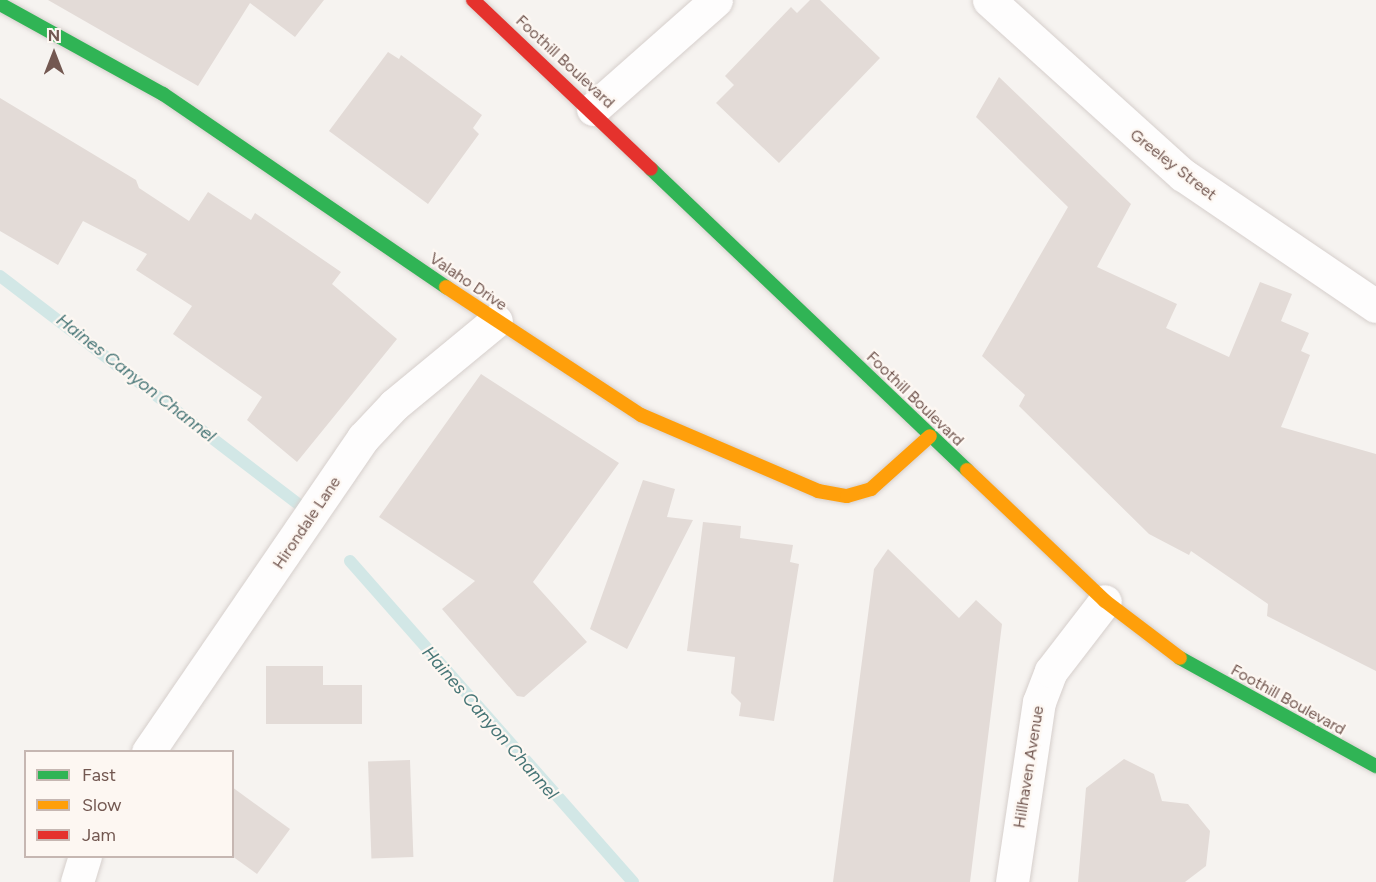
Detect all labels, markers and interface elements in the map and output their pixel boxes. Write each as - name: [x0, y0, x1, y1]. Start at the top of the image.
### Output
- street label: Foothill Boulevard: [512, 11, 618, 113]
- north arrow: [24, 24, 84, 84]
- text: N: [48, 26, 60, 45]
- street label: Greeley Street: [1126, 125, 1220, 205]
- street label: Valaho Drive: [426, 249, 510, 315]
- water label: Haines Canyon Channel: [52, 309, 220, 447]
- street label: Foothill Boulevard: [862, 348, 968, 450]
- street label: Hirondale Lane: [269, 473, 345, 573]
- water label: Haines Canyon Channel: [417, 642, 563, 804]
- street label: Foothill Boulevard: [1227, 661, 1349, 739]
- street label: Hillhaven Avenue: [1010, 704, 1048, 830]
- legend: [24, 750, 234, 858]
- text: Fast: [82, 764, 116, 786]
- text: Slow: [82, 794, 121, 816]
- text: Jam: [82, 824, 116, 846]

